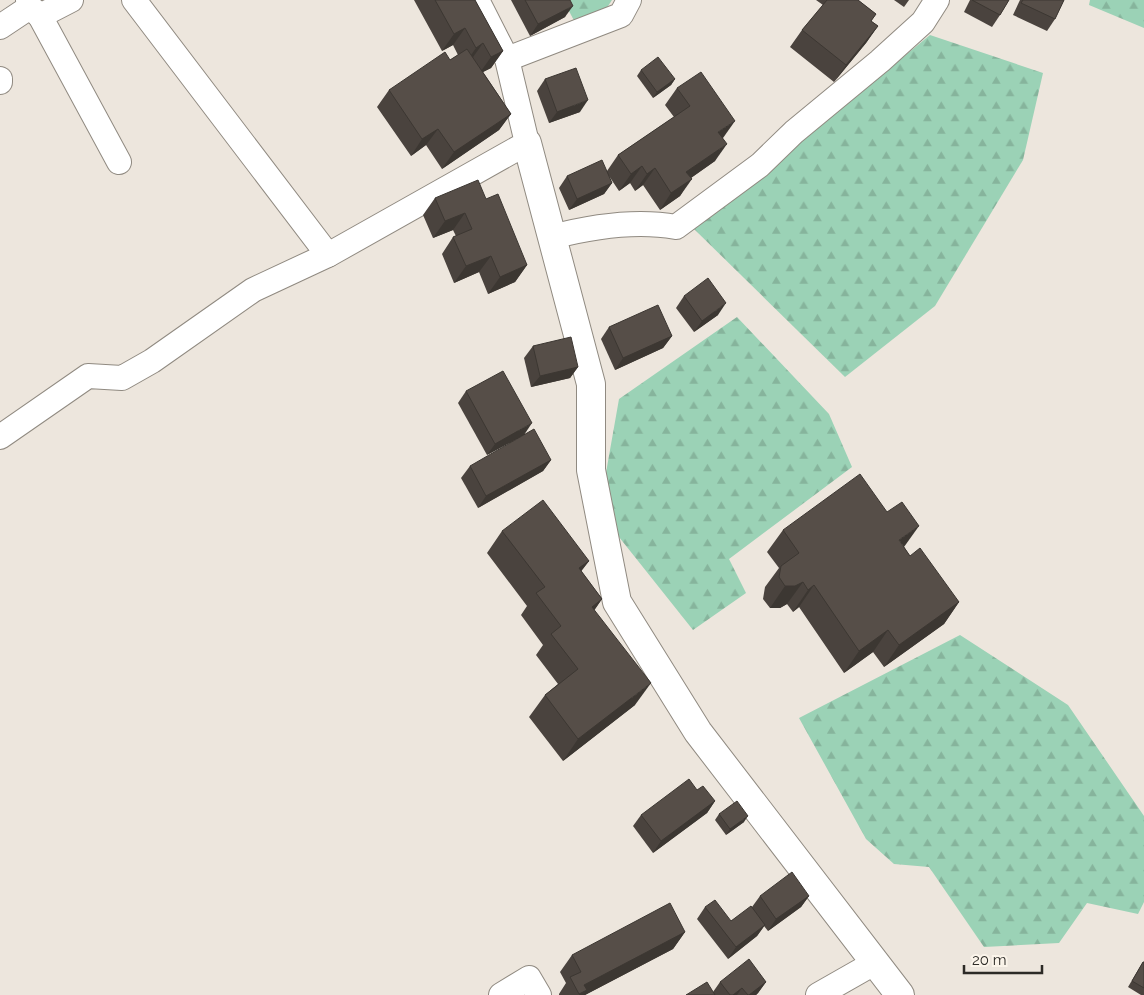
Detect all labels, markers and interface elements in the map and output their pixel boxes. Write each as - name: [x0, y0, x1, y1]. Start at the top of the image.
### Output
- scale bar: [964, 942, 1042, 974]
- text: 20 m: [972, 951, 1007, 969]

